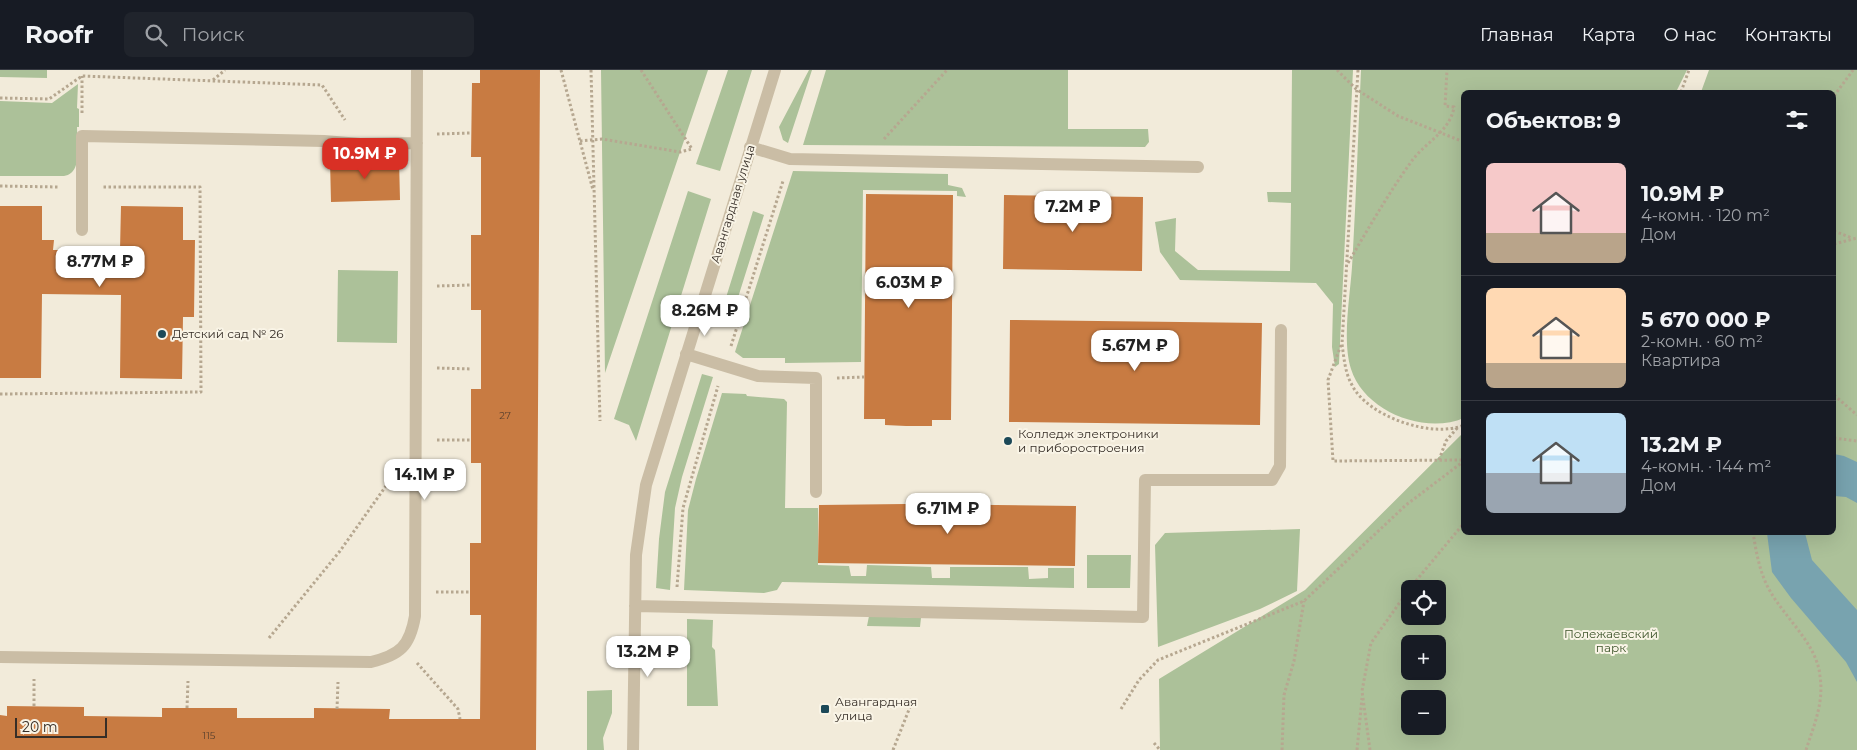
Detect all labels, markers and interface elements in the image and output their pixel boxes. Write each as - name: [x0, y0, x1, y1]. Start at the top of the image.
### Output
- search box: [124, 12, 474, 57]
- text: Roofr: [25, 20, 94, 49]
- icon: search: [142, 21, 170, 49]
- text: Поиск: [182, 23, 244, 46]
- text: Главная: [1480, 24, 1554, 46]
- text: Карта: [1582, 24, 1636, 46]
- text: О нас: [1664, 24, 1716, 46]
- text: Контакты: [1744, 24, 1832, 46]
- icon: filters: [1783, 106, 1811, 134]
- text: Объектов: 9: [1486, 108, 1621, 133]
- pin: 10.9M ₽: [319, 138, 411, 180]
- street label: Авангардная улица: [707, 143, 758, 265]
- text: 10.9M ₽: [333, 144, 397, 163]
- text: 10.9M ₽: [1641, 181, 1724, 206]
- icon: home: [1526, 183, 1586, 243]
- pin: 7.2M ₽: [1032, 190, 1114, 233]
- text: 7.2M ₽: [1045, 197, 1101, 216]
- text: 4-комн. · 120 m²: [1641, 206, 1770, 225]
- text: Дом: [1641, 225, 1676, 244]
- pin: 8.77M ₽: [54, 246, 146, 288]
- text: 8.77M ₽: [67, 252, 133, 271]
- pin: 6.03M ₽: [863, 266, 955, 309]
- text: 6.03M ₽: [876, 273, 942, 292]
- pin: 8.26M ₽: [659, 294, 751, 337]
- text: 8.26M ₽: [672, 301, 738, 320]
- text: 5 670 000 ₽: [1641, 307, 1771, 332]
- icon: home: [1526, 308, 1586, 368]
- place label: Детский сад № 26: [172, 326, 284, 341]
- marker: Детский сад № 26: [156, 328, 168, 340]
- pin: 5.67M ₽: [1089, 330, 1181, 372]
- text: 2-комн. · 60 m²: [1641, 332, 1763, 351]
- text: 5.67M ₽: [1102, 336, 1168, 355]
- text: Квартира: [1641, 351, 1721, 370]
- house number: 27: [499, 409, 511, 422]
- place label: Колледж электроники и приборостроения: [1018, 426, 1159, 455]
- text: 13.2M ₽: [1641, 432, 1722, 457]
- icon: home: [1526, 433, 1586, 493]
- marker: Колледж электроники и приборостроения: [1002, 435, 1014, 447]
- text: 4-комн. · 144 m²: [1641, 457, 1771, 476]
- pin: 14.1M ₽: [379, 458, 471, 501]
- text: 14.1M ₽: [395, 465, 455, 484]
- text: Дом: [1641, 476, 1676, 495]
- pin: 6.71M ₽: [902, 492, 994, 535]
- text: 6.71M ₽: [917, 499, 979, 518]
- map controls: [1401, 580, 1446, 735]
- button: locate: [1401, 580, 1446, 625]
- park label: Полежаевский парк: [1564, 626, 1658, 655]
- button: +: [1401, 635, 1446, 680]
- pin: 13.2M ₽: [602, 636, 694, 678]
- text: 13.2M ₽: [617, 642, 679, 661]
- button: −: [1401, 690, 1446, 735]
- place label: Авангардная улица: [834, 694, 917, 723]
- marker: Авангардная улица: [819, 703, 831, 715]
- scale bar: [15, 715, 108, 738]
- text: 20 m: [22, 718, 58, 736]
- house number: 115: [203, 729, 216, 742]

